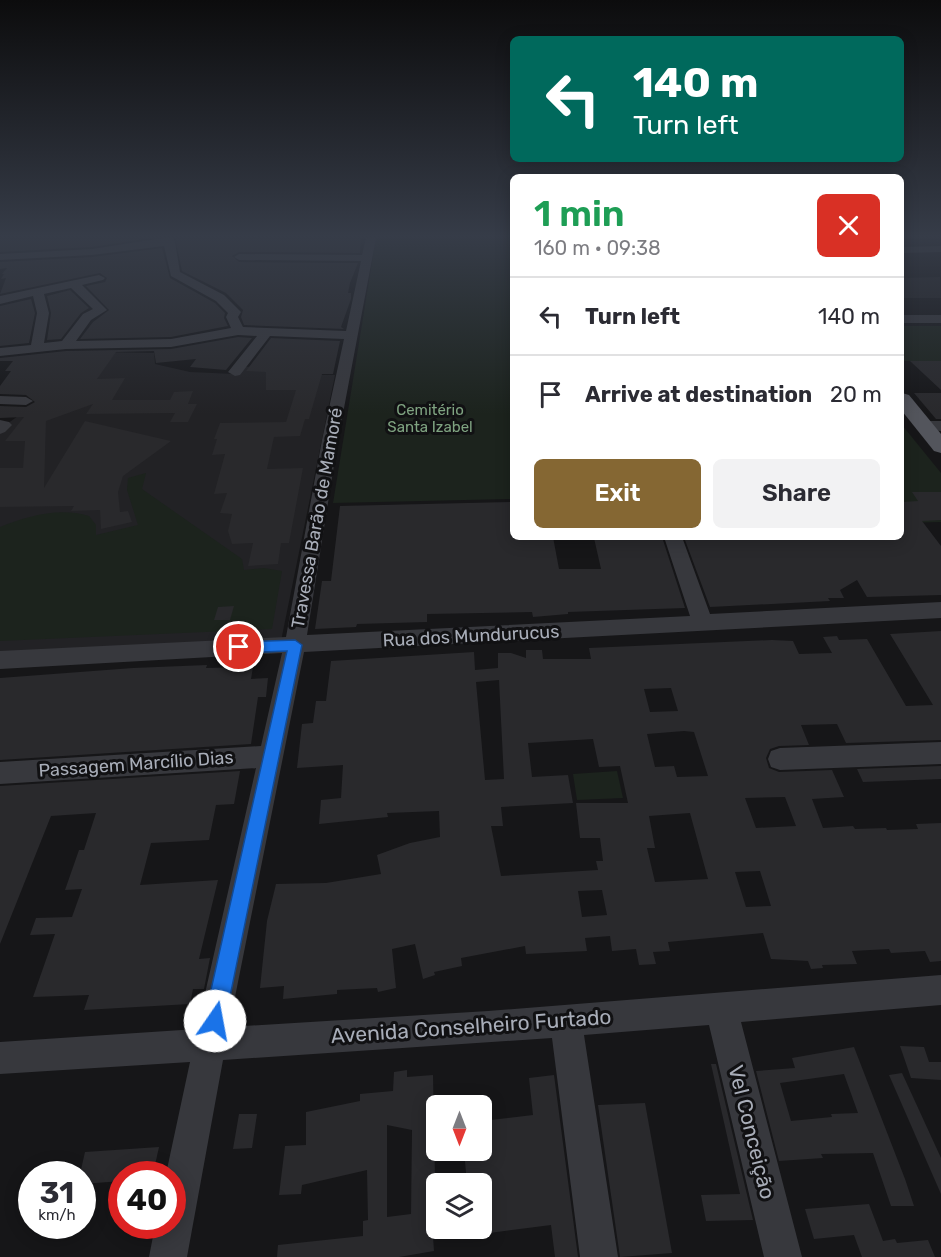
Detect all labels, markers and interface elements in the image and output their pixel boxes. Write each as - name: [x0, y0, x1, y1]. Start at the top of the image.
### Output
- text: 140 m: [633, 58, 759, 108]
- icon: left: [534, 60, 612, 138]
- text: Turn left: [633, 109, 738, 141]
- text: 1 min: [534, 192, 625, 235]
- button: close: [817, 194, 880, 257]
- text: 160 m · 09:38: [534, 236, 661, 260]
- icon: left: [534, 300, 567, 333]
- text: Turn left: [585, 303, 680, 330]
- text: 140 m: [818, 303, 880, 330]
- icon: arrive: [534, 378, 567, 411]
- text: Arrive at destination: [585, 381, 812, 408]
- text: 20 m: [830, 381, 882, 408]
- park label: Cemitério Santa Izabel: [387, 401, 473, 436]
- street label: Travessa Barão de Mamoré: [287, 406, 347, 630]
- button: Exit: [534, 459, 701, 528]
- button: Share: [713, 459, 880, 528]
- street label: Rua dos Mundurucus: [382, 620, 560, 652]
- pin: [213, 621, 264, 672]
- icon: arrive: [222, 630, 255, 663]
- street label: Passagem Marcílio Dias: [38, 746, 234, 782]
- position arrow: [183, 989, 247, 1053]
- street label: Avenida Conselheiro Furtado: [330, 1004, 612, 1048]
- street label: Vel Conceição: [723, 1062, 781, 1202]
- north arrow: [426, 1095, 492, 1161]
- map controls: [426, 1095, 492, 1239]
- speed limit sign: 40: [108, 1161, 186, 1239]
- button: layers: [426, 1173, 492, 1239]
- text: 31: [40, 1175, 74, 1211]
- text: km/h: [38, 1206, 76, 1224]

